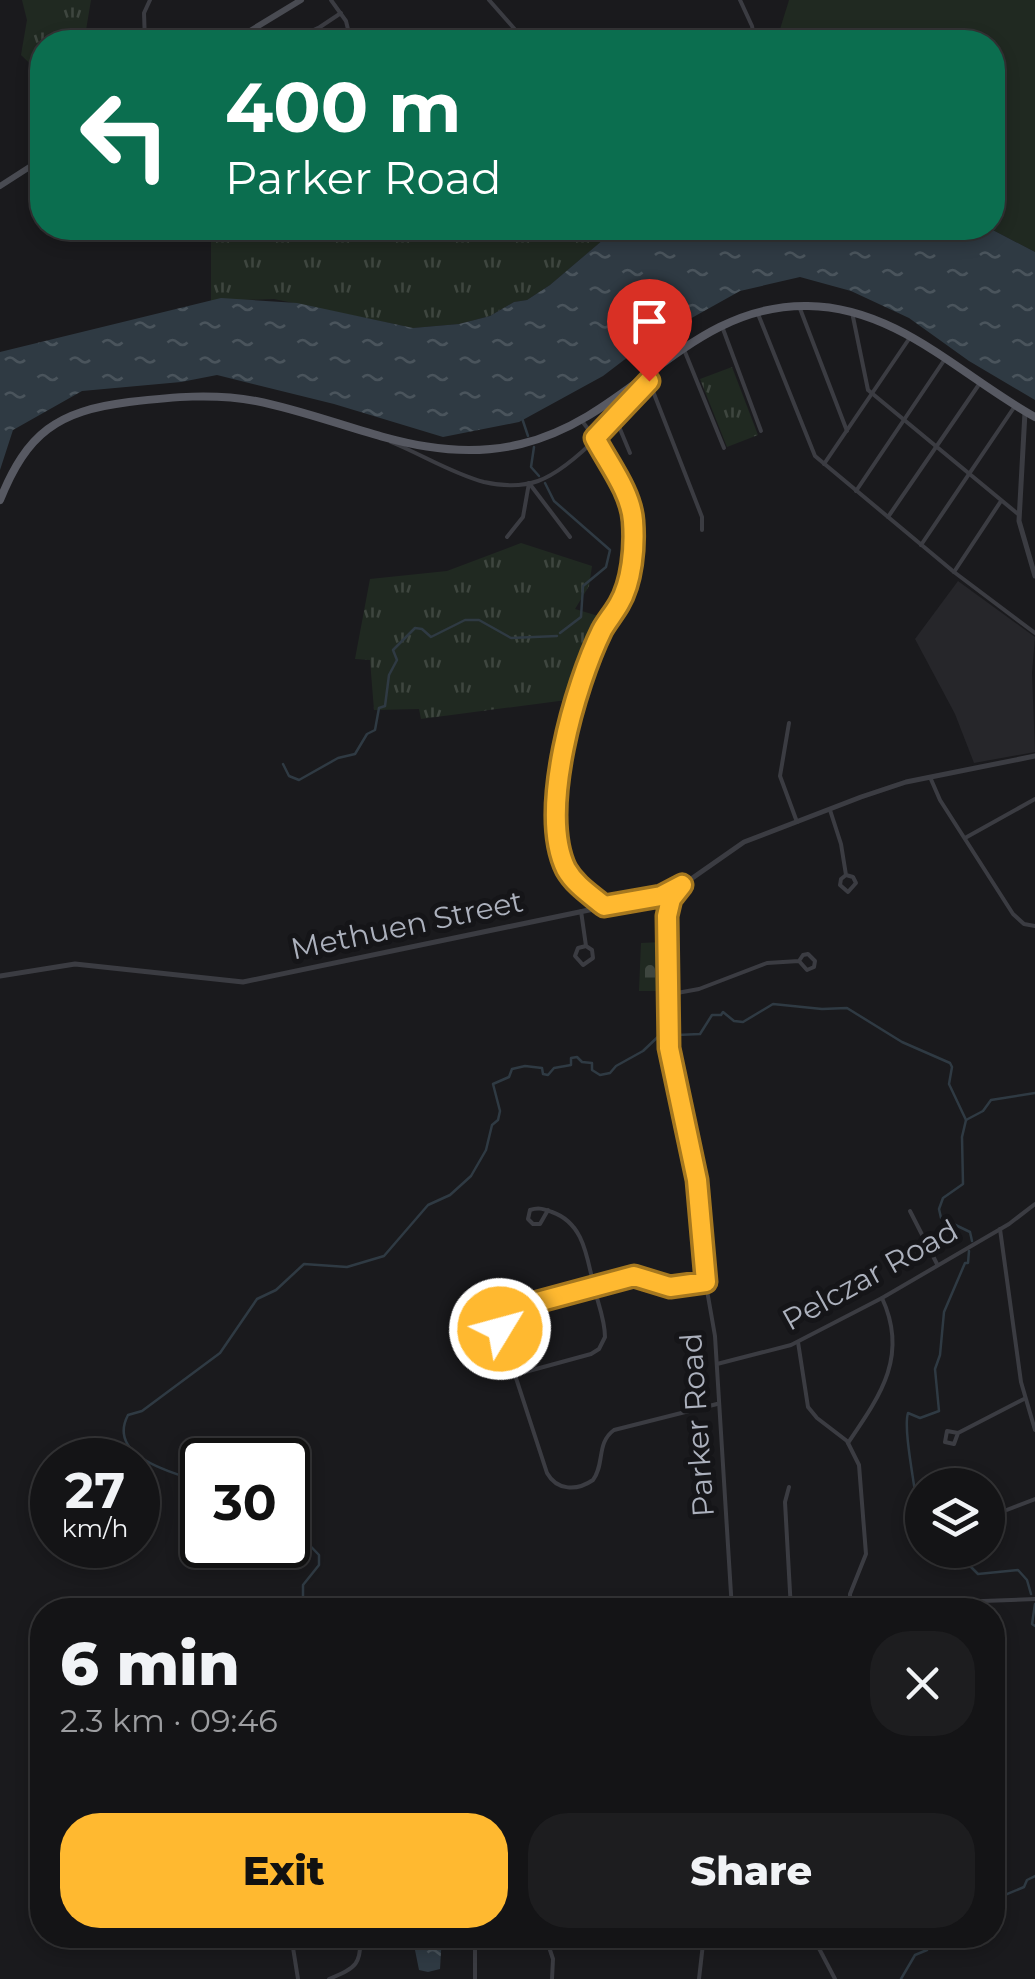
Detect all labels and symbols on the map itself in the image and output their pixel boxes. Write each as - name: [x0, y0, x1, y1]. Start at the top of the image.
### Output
- pin: [607, 279, 692, 382]
- street label: Methuen Street: [288, 882, 526, 968]
- street label: Pelczar Road: [776, 1211, 964, 1339]
- position arrow: [448, 1277, 552, 1381]
- street label: Parker Road: [672, 1332, 722, 1518]
- speed limit sign: 30: [180, 1438, 310, 1568]

